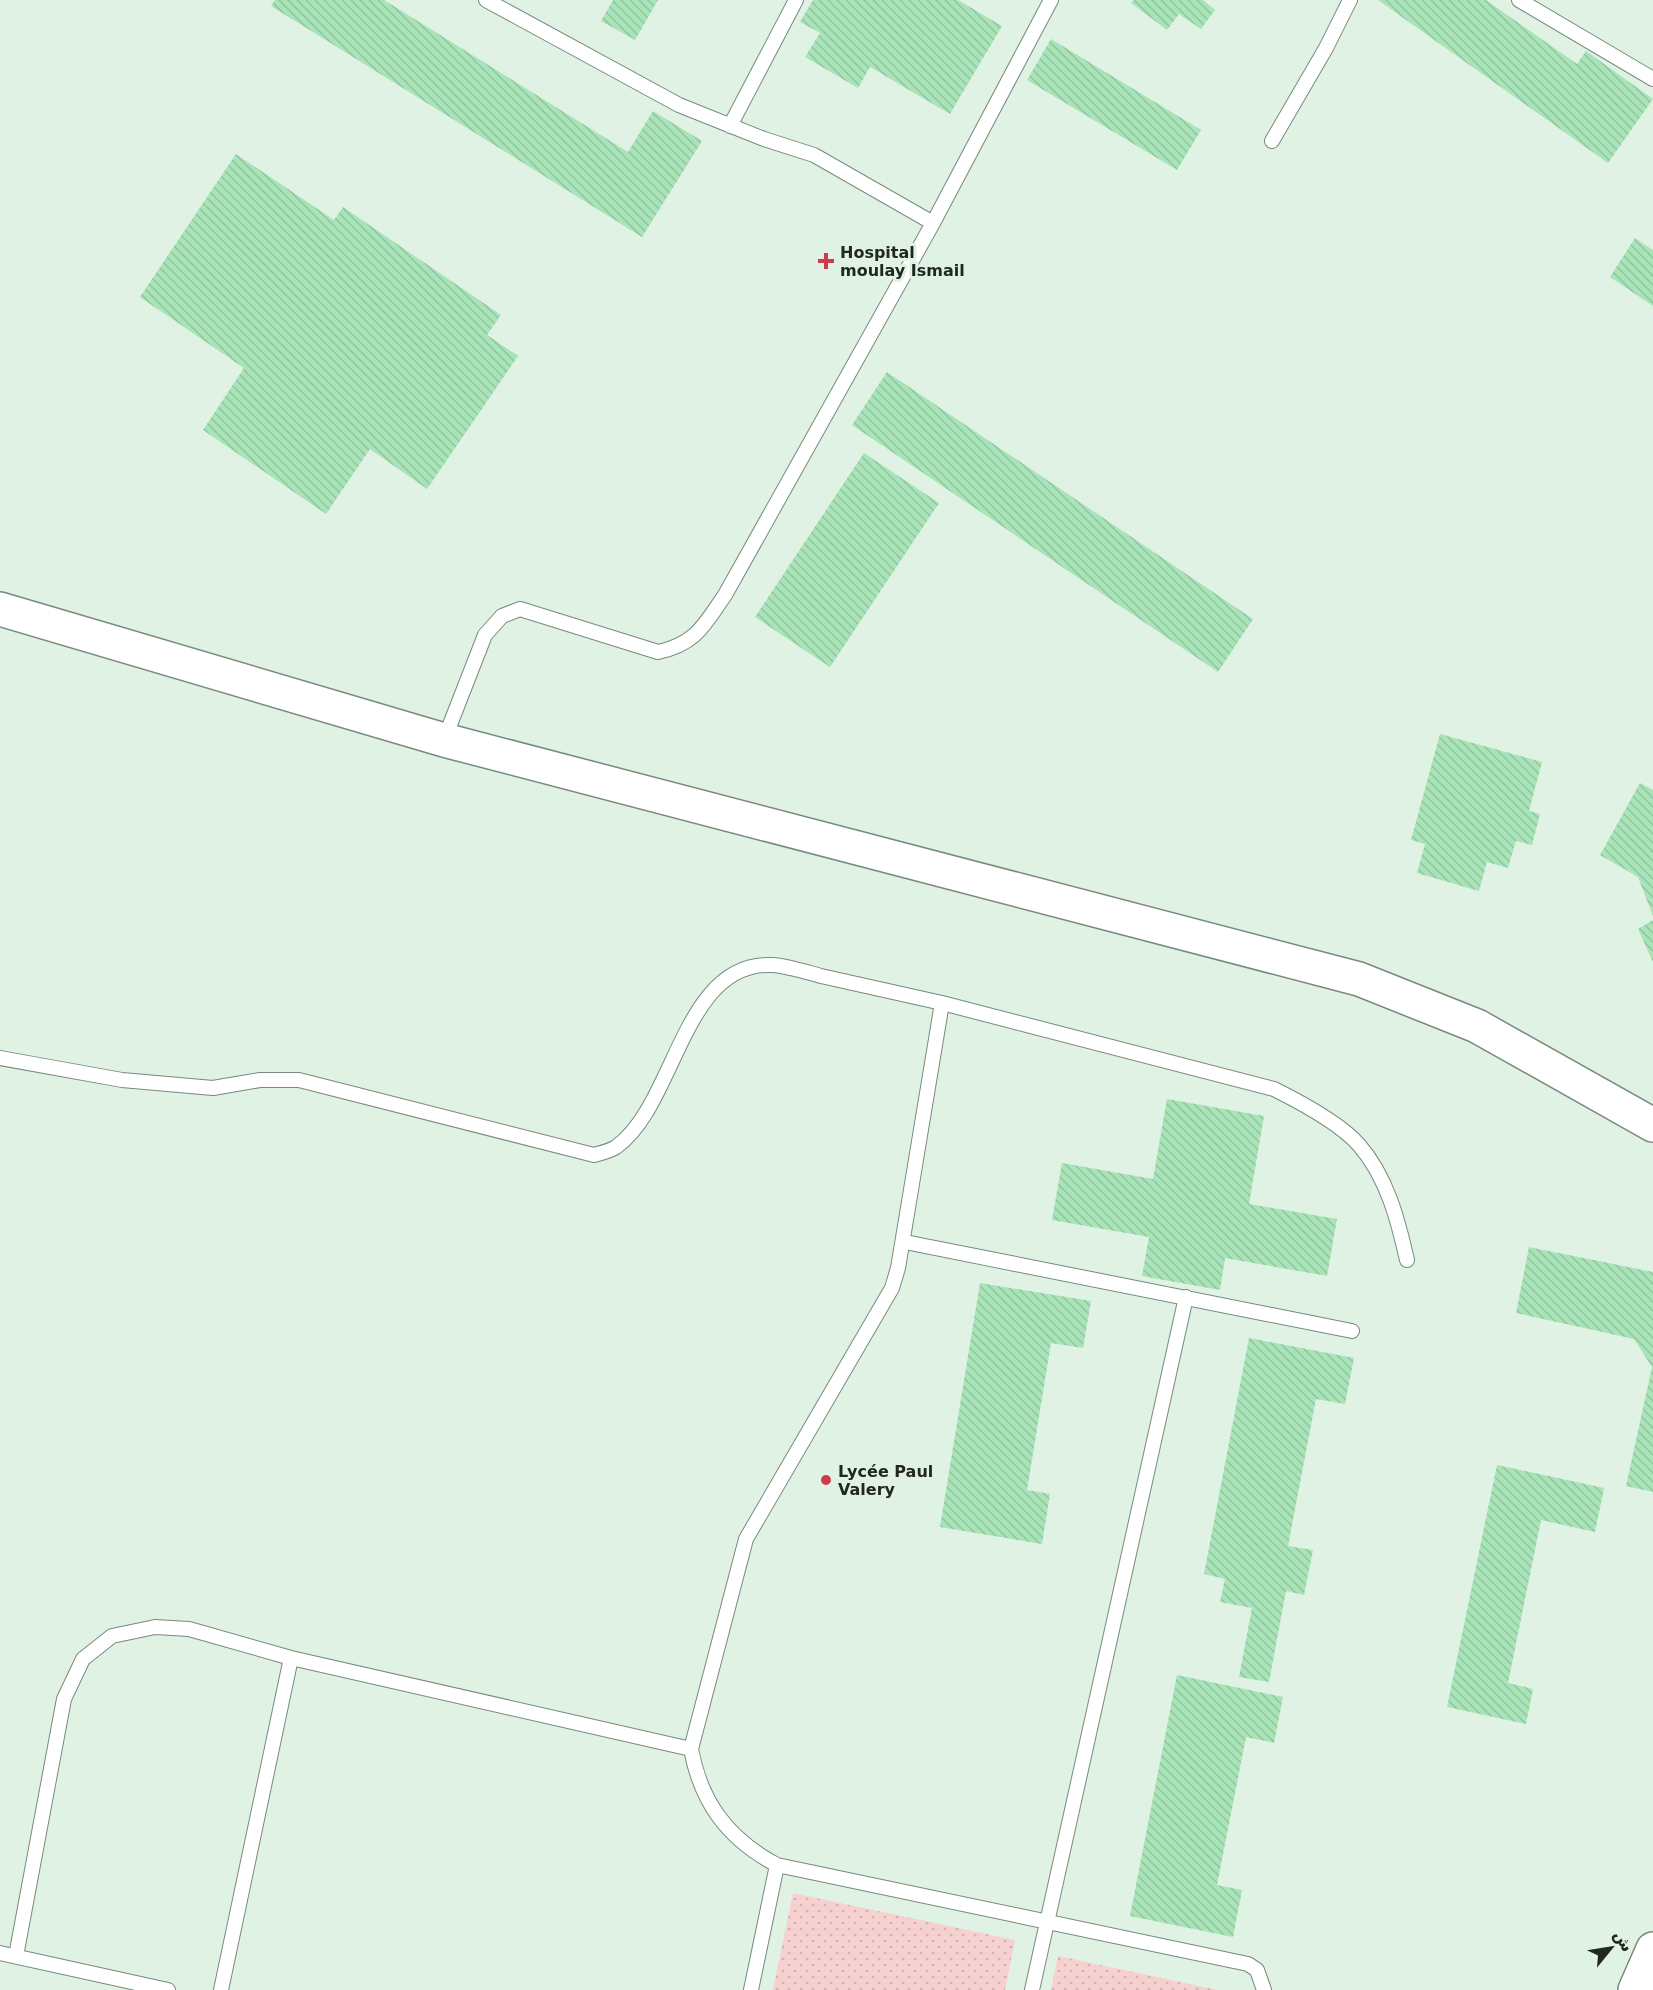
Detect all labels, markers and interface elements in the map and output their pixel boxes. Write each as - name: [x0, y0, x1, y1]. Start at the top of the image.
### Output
- place label: Hospital moulay Ismail: [840, 243, 965, 280]
- marker: Hospital moulay Ismail: [817, 252, 835, 270]
- place label: Lycée Paul Valery: [838, 1462, 933, 1499]
- marker: Lycée Paul Valery: [819, 1473, 833, 1487]
- north arrow: [1581, 1918, 1641, 1978]
- text: ش: [1610, 1926, 1637, 1955]

